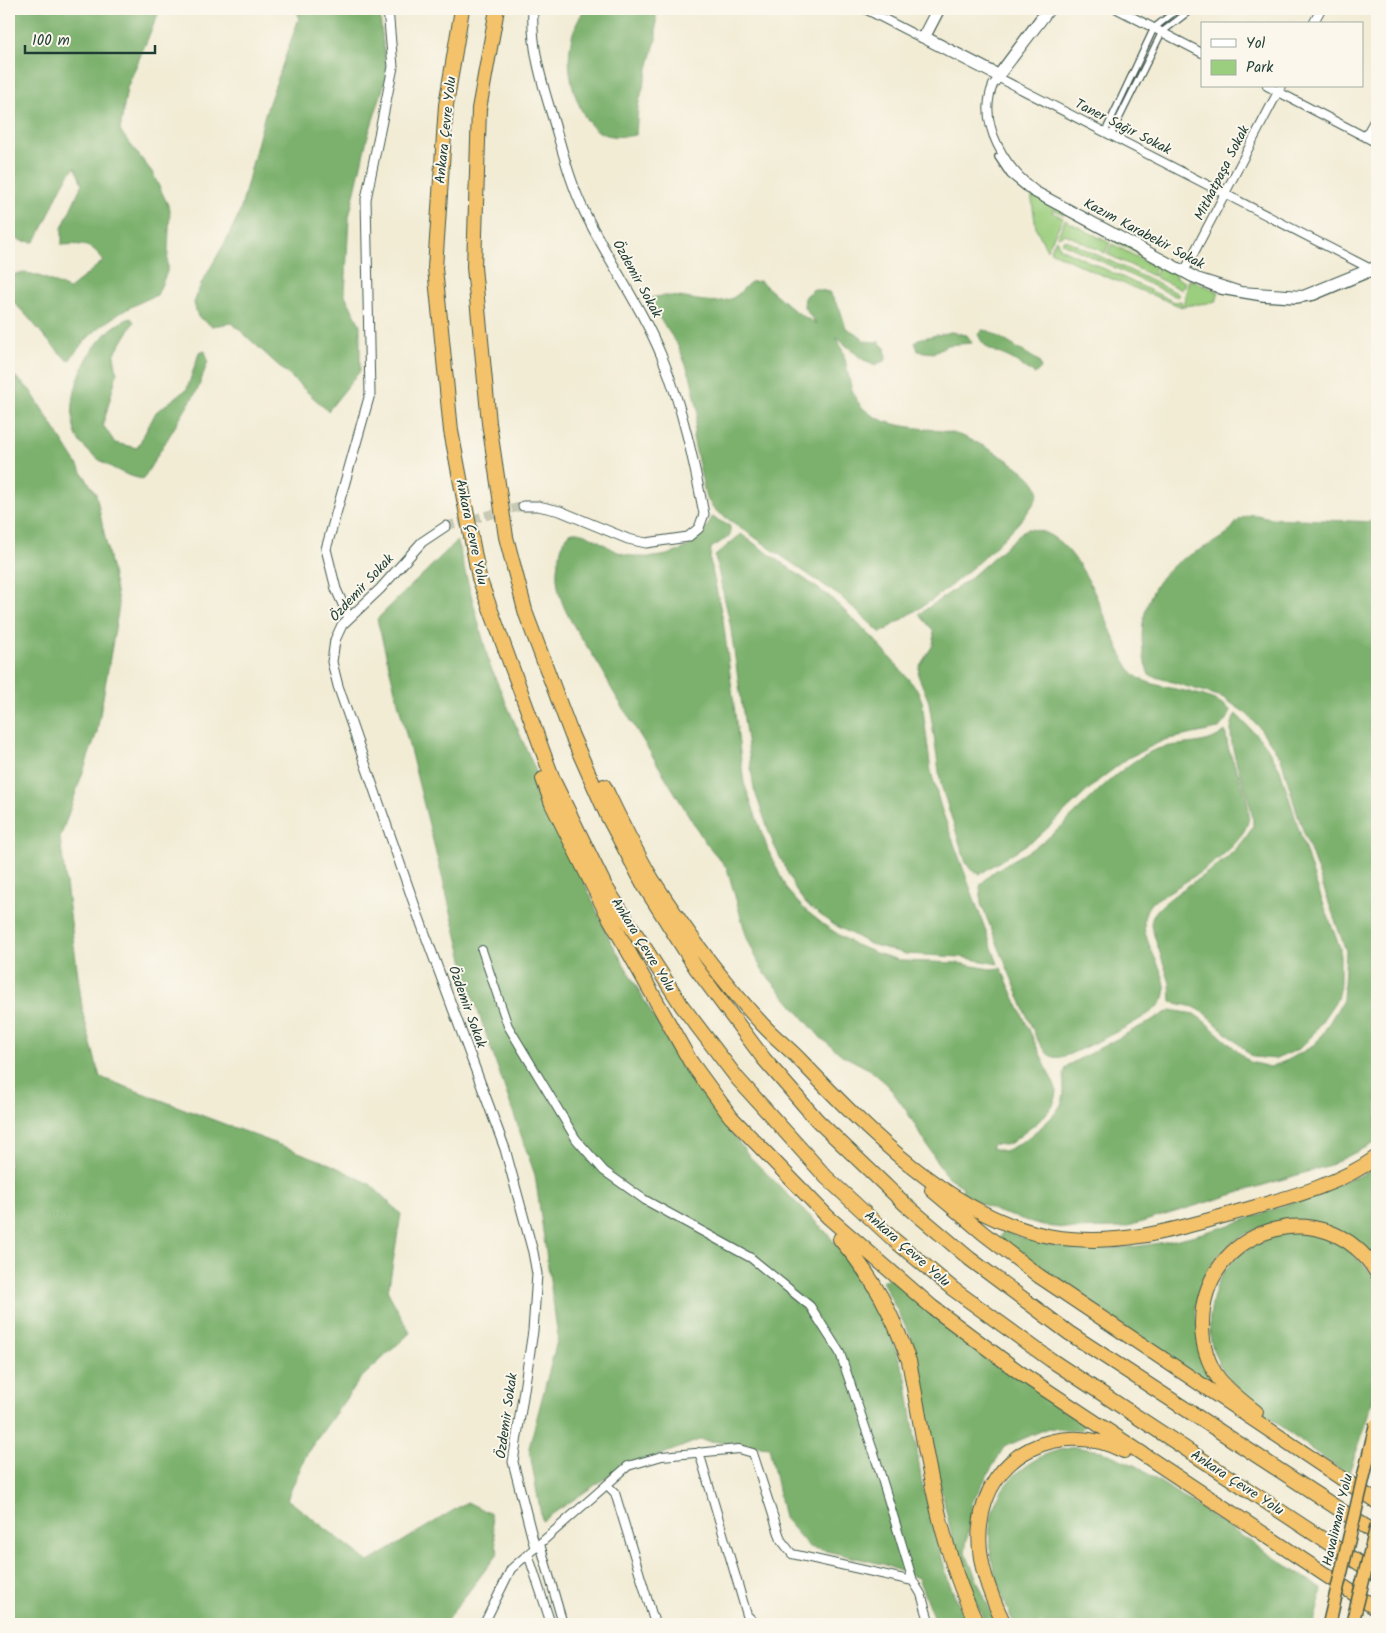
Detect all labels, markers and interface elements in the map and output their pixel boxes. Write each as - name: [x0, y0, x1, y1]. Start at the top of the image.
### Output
- scale bar: [25, 22, 155, 54]
- legend: [1201, 22, 1364, 88]
- text: 100 m: [32, 29, 70, 53]
- text: Yol: [1246, 32, 1265, 56]
- text: Park: [1246, 56, 1274, 80]
- street label: Ankara Çevre Yolu: [429, 75, 463, 185]
- street label: Taner Sağır Sokak: [1071, 93, 1176, 161]
- street label: Mithatpaşa Sokak: [1189, 121, 1256, 224]
- street label: Kazım Karabekir Sokak: [1079, 193, 1209, 276]
- street label: Özdemir Sokak: [606, 236, 668, 322]
- street label: Ankara Çevre Yolu: [449, 477, 493, 587]
- street label: Özdemir Sokak: [325, 549, 400, 627]
- street label: Ankara Çevre Yolu: [605, 894, 681, 997]
- street label: Özdemir Sokak: [442, 963, 492, 1052]
- street label: Ankara Çevre Yolu: [859, 1205, 955, 1293]
- street label: Özdemir Sokak: [490, 1371, 524, 1460]
- street label: Ankara Çevre Yolu: [1186, 1444, 1288, 1522]
- street label: Havalimanı Yolu: [1317, 1471, 1359, 1568]

